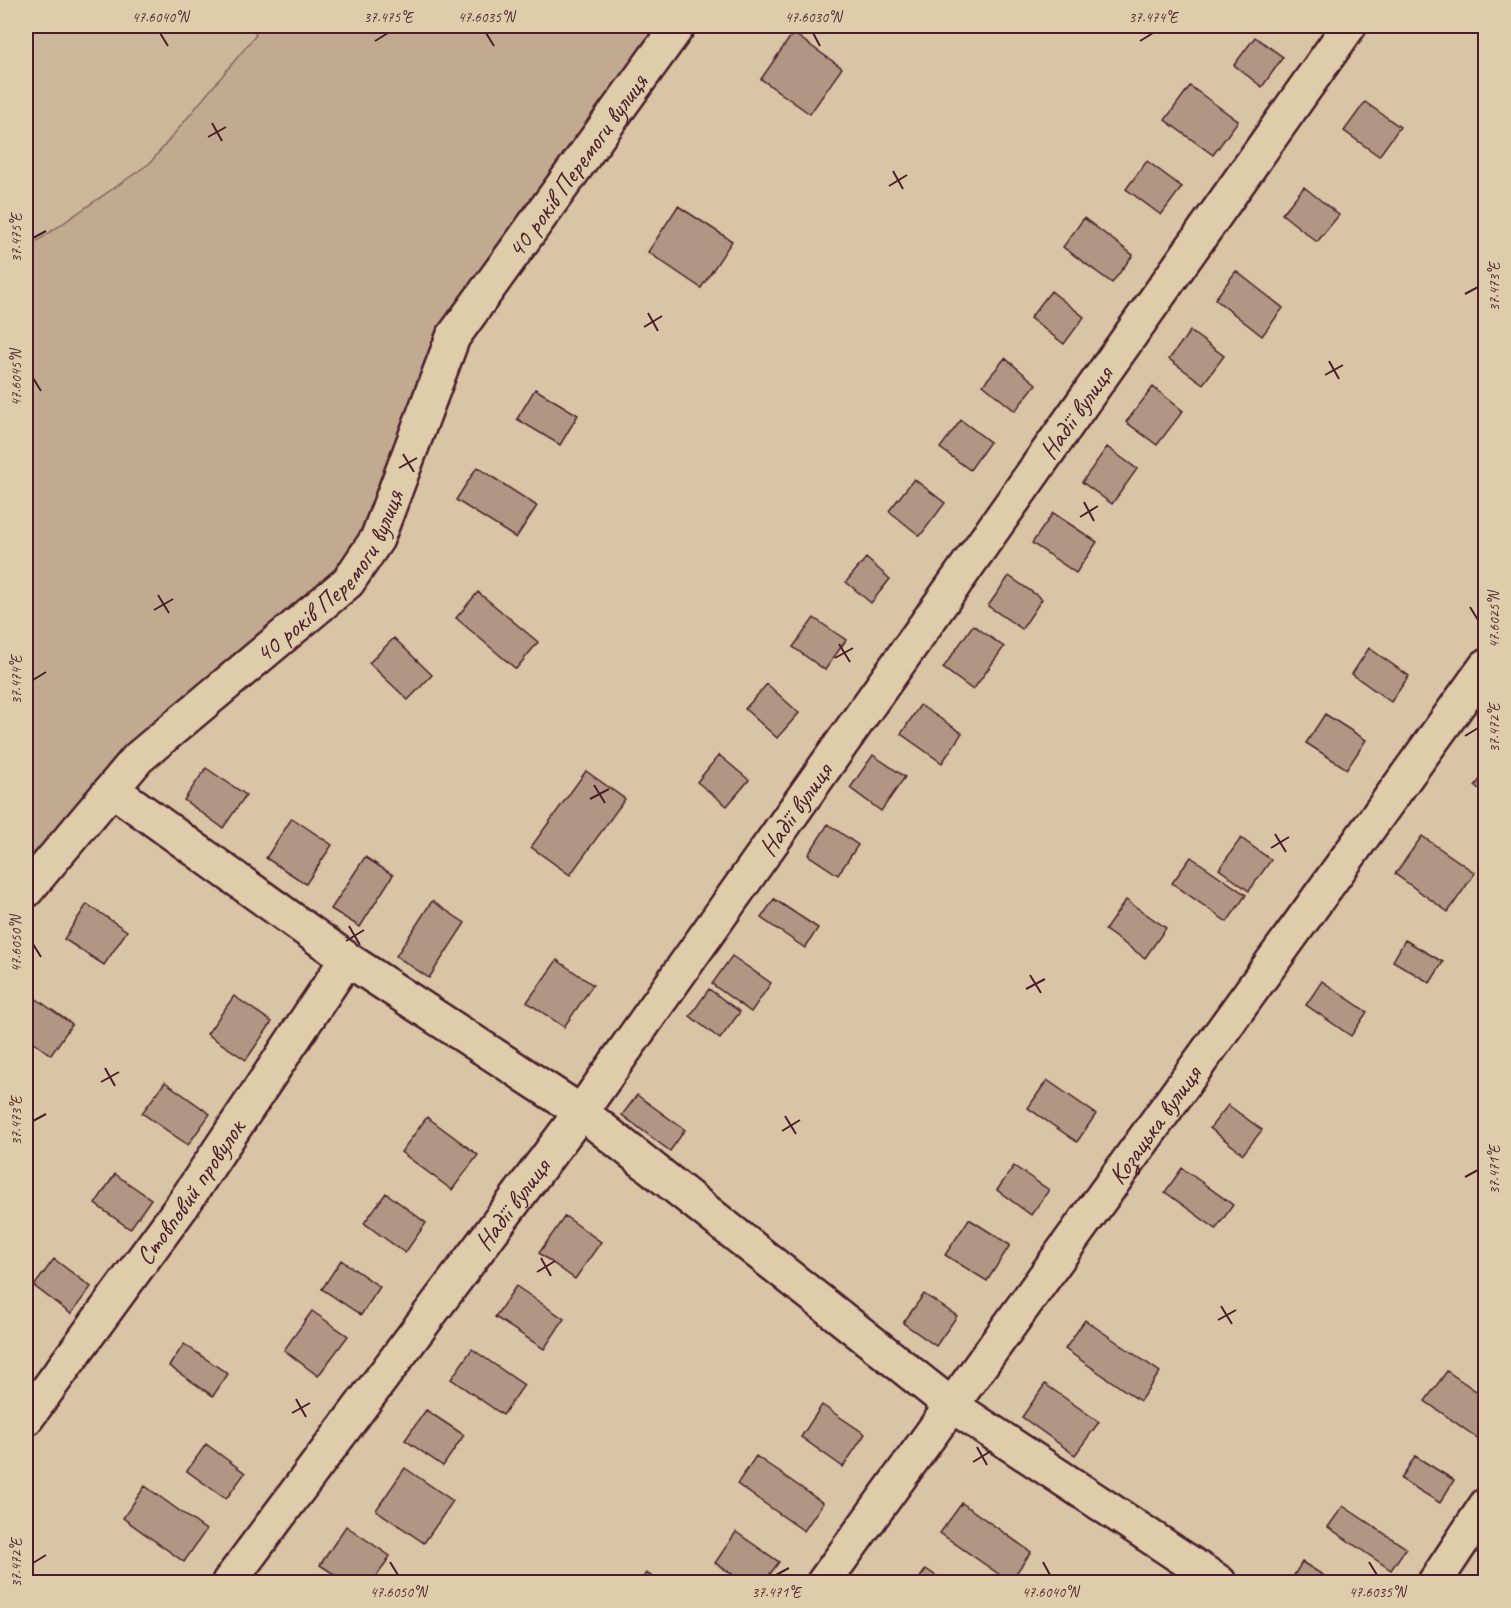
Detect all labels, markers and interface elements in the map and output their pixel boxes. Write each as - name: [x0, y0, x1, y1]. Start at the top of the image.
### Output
- text: 47.6040°N: [132, 8, 191, 27]
- text: 37.475°E: [364, 8, 415, 27]
- text: 47.6035°N: [458, 8, 517, 27]
- text: 47.6030°N: [785, 8, 844, 27]
- text: 37.474°E: [1129, 8, 1180, 27]
- street label: 40 років Перемоги вулиця: [499, 66, 656, 264]
- text: 37.475°E: [7, 211, 26, 262]
- text: 37.473°E: [1485, 260, 1504, 311]
- text: 47.6045°N: [7, 347, 26, 406]
- street label: Надії вулиця: [1032, 358, 1121, 465]
- street label: 40 років Перемоги вулиця: [248, 484, 411, 670]
- text: 47.6025°N: [1485, 589, 1504, 648]
- text: 37.474°E: [7, 653, 26, 704]
- text: 37.472°E: [1485, 701, 1504, 752]
- street label: Надії вулиця: [751, 755, 840, 862]
- text: 47.6050°N: [7, 913, 26, 972]
- street label: Козацька вулиця: [1100, 1057, 1209, 1191]
- text: 37.473°E: [7, 1094, 26, 1145]
- street label: Стовповий провулок: [128, 1111, 253, 1271]
- text: 37.471°E: [1485, 1143, 1504, 1194]
- street label: Надії вулиця: [467, 1150, 558, 1257]
- text: 37.472°E: [7, 1536, 26, 1587]
- text: 47.6050°N: [370, 1583, 429, 1602]
- text: 37.471°E: [752, 1583, 803, 1602]
- text: 47.6040°N: [1022, 1583, 1081, 1602]
- text: 47.6035°N: [1349, 1583, 1408, 1602]

